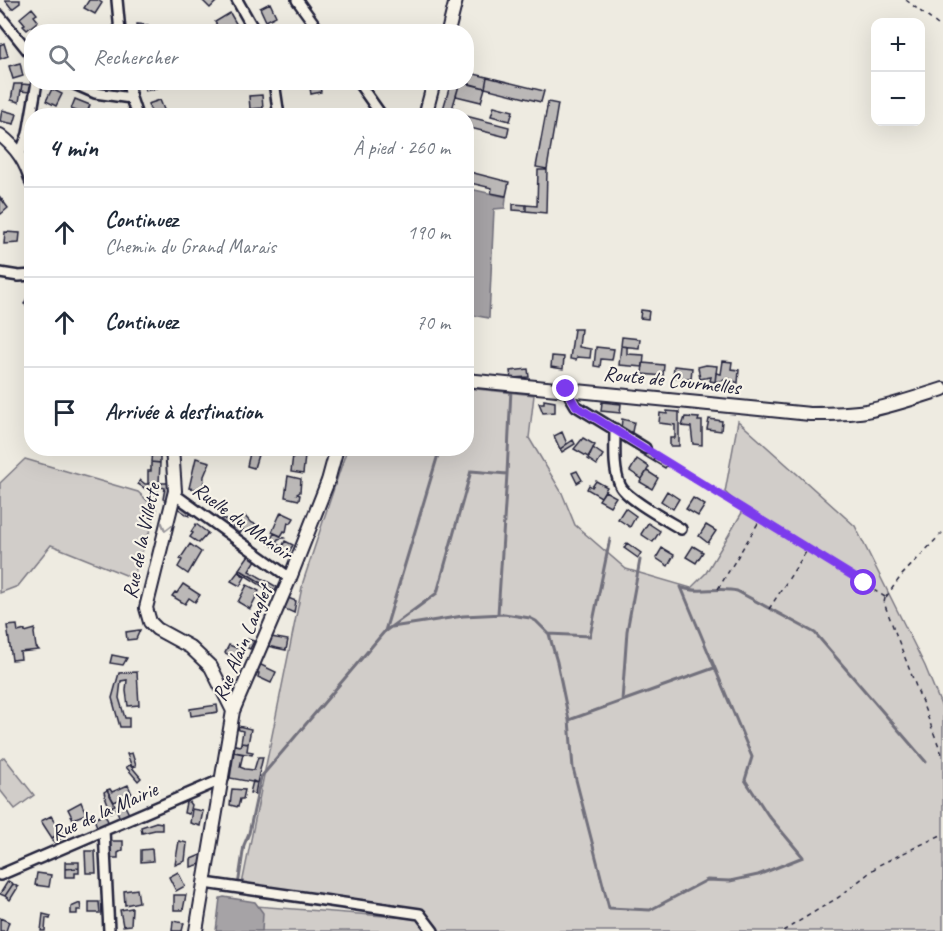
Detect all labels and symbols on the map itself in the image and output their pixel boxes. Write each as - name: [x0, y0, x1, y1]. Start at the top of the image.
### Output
- street label: Route de Courmelles: [602, 360, 744, 400]
- route end: [552, 375, 578, 401]
- street label: Ruelle du Manoir: [188, 476, 299, 567]
- street label: Rue de la Villette: [116, 479, 166, 601]
- one-way arrow: [160, 522, 173, 532]
- route start: [850, 569, 876, 595]
- street label: Rue Alain Langlet: [206, 578, 279, 705]
- street label: Rue de la Mairie: [47, 775, 162, 846]

